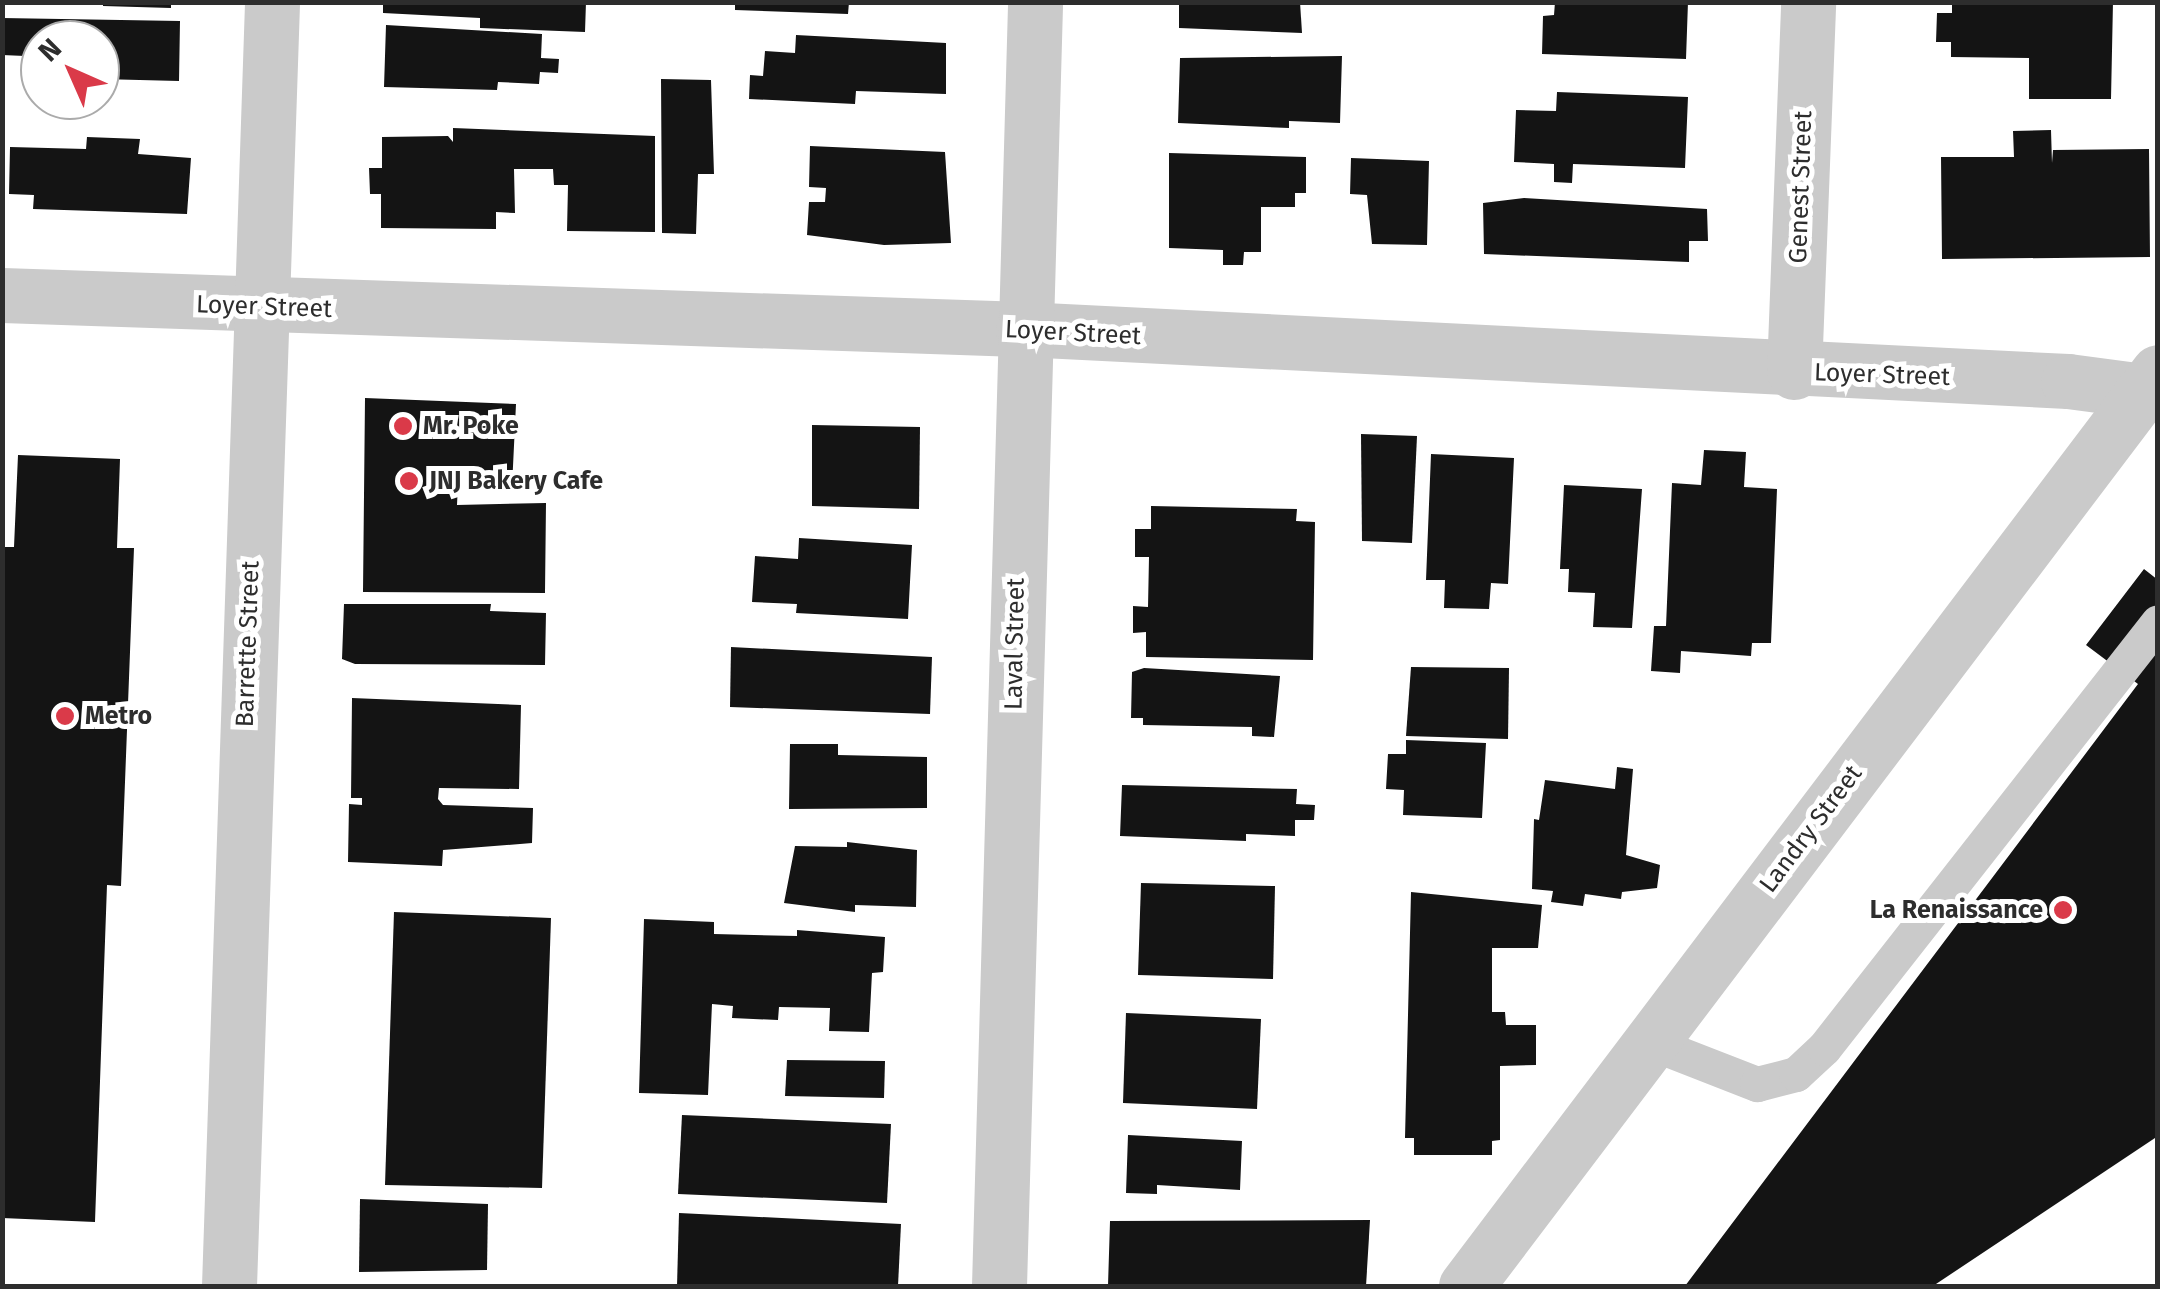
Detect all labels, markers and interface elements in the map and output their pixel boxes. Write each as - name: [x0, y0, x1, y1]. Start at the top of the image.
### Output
- north arrow: [20, 20, 120, 120]
- text: N: [32, 32, 68, 68]
- street label: Genest Street: [1783, 110, 1819, 264]
- street label: Loyer Street: [195, 290, 333, 324]
- street label: Loyer Street: [1004, 314, 1142, 352]
- street label: Loyer Street: [1813, 358, 1951, 392]
- place label: Mr. Poke: [423, 411, 519, 441]
- marker: Mr. Poke: [392, 415, 414, 437]
- place label: JNJ Bakery Cafe: [429, 466, 603, 496]
- marker: JNJ Bakery Cafe: [398, 470, 420, 492]
- street label: Barrette Street: [230, 560, 266, 728]
- street label: Laval Street: [999, 578, 1031, 710]
- place label: Metro: [85, 701, 152, 731]
- marker: Metro: [54, 705, 76, 727]
- street label: Landry Street: [1753, 759, 1869, 899]
- place label: La Renaissance: [1870, 895, 2043, 925]
- marker: La Renaissance: [2052, 899, 2074, 921]

